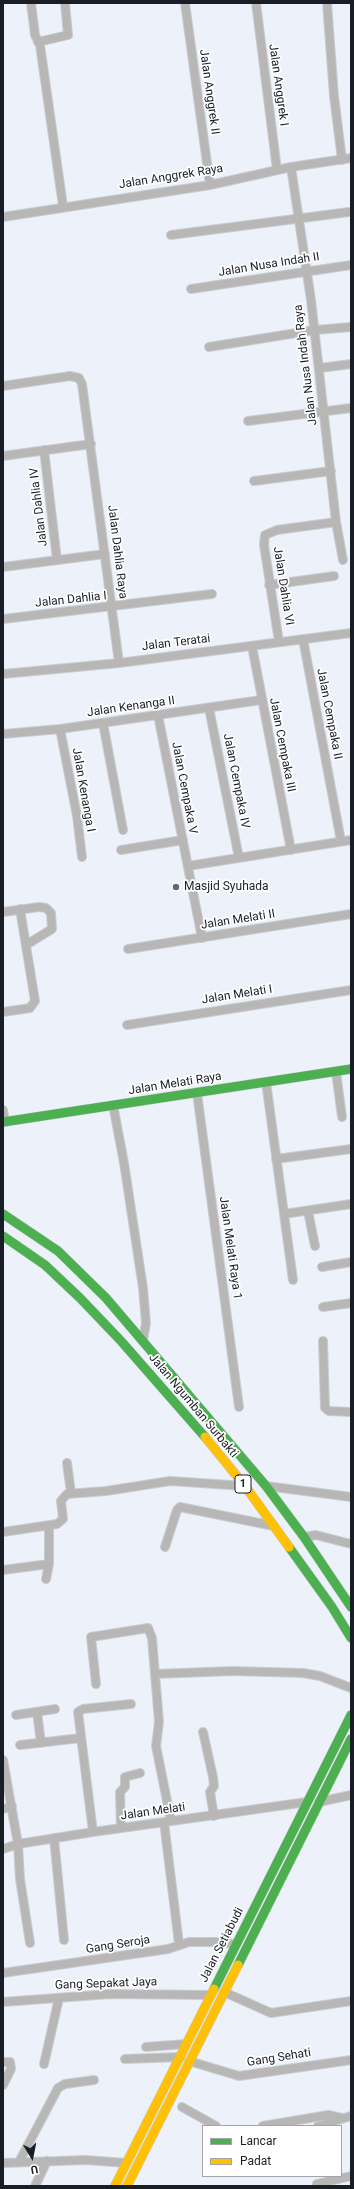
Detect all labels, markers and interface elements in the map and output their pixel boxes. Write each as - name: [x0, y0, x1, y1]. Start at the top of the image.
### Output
- street label: Jalan Anggrek I: [265, 43, 291, 127]
- street label: Jalan Anggrek II: [196, 48, 222, 136]
- street label: Jalan Anggrek Raya: [118, 162, 224, 192]
- street label: Jalan Nusa Indah II: [217, 250, 321, 280]
- street label: Jalan Nusa Indah Raya: [291, 304, 321, 426]
- street label: Jalan Dahlia IV: [27, 467, 51, 547]
- street label: Jalan Dahlia Raya: [104, 504, 130, 600]
- street label: Jalan Dahlia VI: [270, 546, 296, 626]
- street label: Jalan Dahlia I: [35, 589, 107, 611]
- street label: Jalan Teratai: [141, 632, 211, 654]
- street label: Jalan Cempaka II: [313, 667, 345, 761]
- street label: Jalan Kenanga II: [86, 694, 176, 720]
- street label: Jalan Cempaka III: [266, 697, 298, 793]
- street label: Jalan Cempaka IV: [220, 732, 252, 830]
- street label: Jalan Cempaka V: [168, 741, 200, 835]
- street label: Jalan Kenanga I: [69, 747, 97, 833]
- place label: Masjid Syuhada: [184, 880, 269, 894]
- marker: Masjid Syuhada: [171, 882, 181, 892]
- street label: Jalan Melati II: [200, 907, 276, 933]
- street label: Jalan Melati I: [201, 982, 273, 1008]
- street label: Jalan Melati Raya: [127, 1070, 223, 1098]
- street label: Jalan Melati Raya 1: [216, 1196, 244, 1300]
- street label: Jalan Ngumban Surbakti: [145, 1351, 241, 1461]
- road number: 1: [235, 1475, 251, 1493]
- street label: Jalan Melati: [120, 1800, 186, 1824]
- street label: Jalan Setiabudi: [197, 1905, 247, 1985]
- street label: Gang Seroja: [85, 1933, 151, 1957]
- street label: Gang Sepakat Jaya: [55, 1975, 157, 1993]
- street label: Gang Sehati: [246, 2046, 312, 2070]
- legend: [202, 2125, 342, 2177]
- text: Lancar: [240, 2134, 277, 2148]
- north arrow: [12, 2137, 52, 2177]
- text: Padat: [240, 2154, 271, 2168]
- text: U: [29, 2162, 39, 2176]

